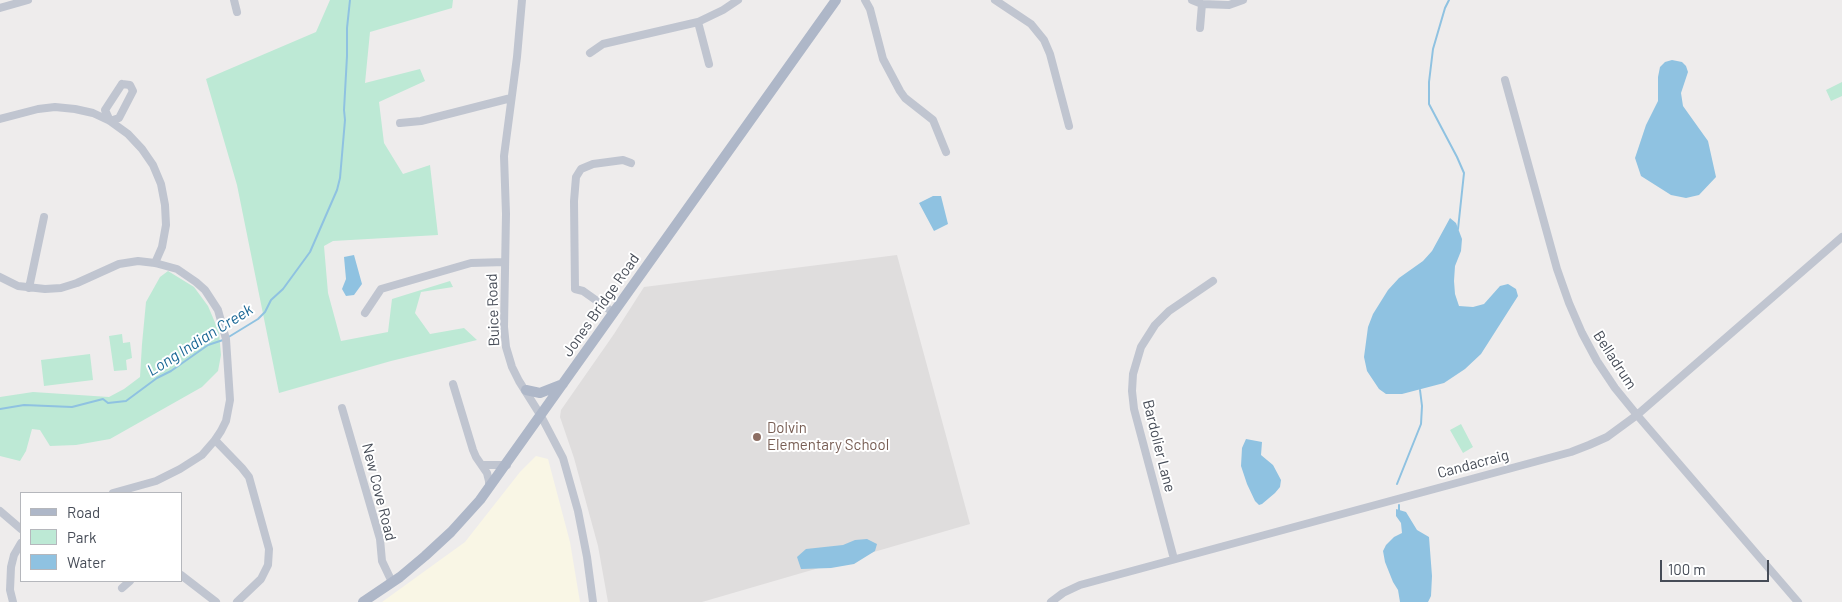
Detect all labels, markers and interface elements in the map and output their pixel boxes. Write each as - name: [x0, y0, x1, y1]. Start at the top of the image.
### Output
- street label: Jones Bridge Road: [559, 250, 643, 360]
- street label: Buice Road: [483, 273, 503, 347]
- water label: Long Indian Creek: [144, 300, 256, 380]
- street label: Belladrum: [1589, 327, 1641, 393]
- street label: Bardolier Lane: [1139, 398, 1179, 494]
- place label: Dolvin Elementary School: [767, 419, 889, 454]
- marker: Dolvin Elementary School: [751, 431, 763, 443]
- street label: New Cove Road: [358, 441, 400, 543]
- street label: Candacraig: [1435, 446, 1511, 482]
- legend: [20, 492, 182, 582]
- text: Road: [67, 503, 100, 521]
- text: Park: [67, 528, 96, 546]
- scale bar: [1662, 550, 1771, 582]
- text: Water: [67, 553, 106, 571]
- text: 100 m: [1668, 560, 1706, 578]

